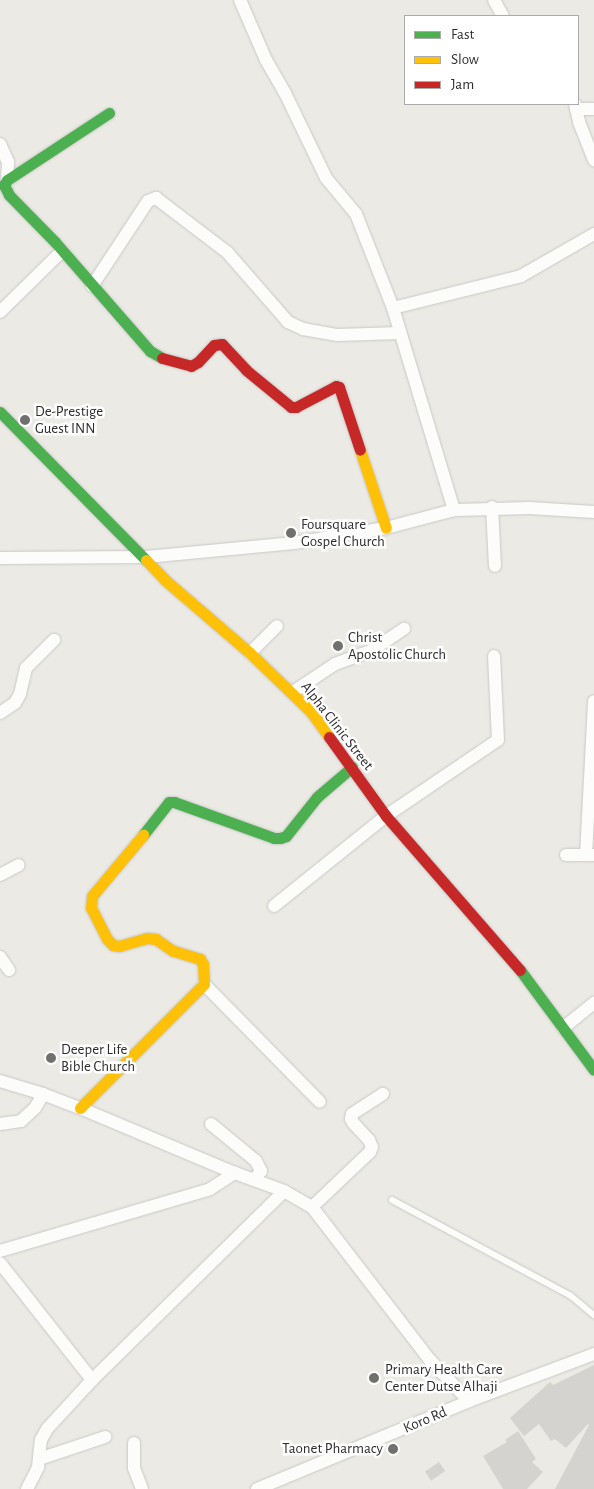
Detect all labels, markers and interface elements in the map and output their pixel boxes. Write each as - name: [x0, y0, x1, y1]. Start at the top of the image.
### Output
- legend: [404, 15, 579, 105]
- text: Fast: [451, 27, 474, 42]
- text: Slow: [451, 52, 479, 67]
- text: Jam: [451, 77, 474, 92]
- place label: De-Prestige Guest INN: [35, 402, 103, 437]
- marker: De-Prestige Guest INN: [19, 414, 31, 426]
- place label: Foursquare Gospel Church: [301, 515, 385, 550]
- marker: Foursquare Gospel Church: [285, 527, 297, 539]
- place label: Christ Apostolic Church: [348, 628, 446, 663]
- marker: Christ Apostolic Church: [332, 640, 344, 652]
- street label: Alpha Clinic Street: [297, 678, 377, 774]
- place label: Deeper Life Bible Church: [61, 1040, 135, 1075]
- marker: Deeper Life Bible Church: [45, 1052, 57, 1064]
- place label: Primary Health Care Center Dutse Alhaji: [385, 1360, 503, 1395]
- marker: Primary Health Care Center Dutse Alhaji: [367, 1371, 381, 1385]
- street label: Koro Rd: [401, 1403, 449, 1437]
- place label: Taonet Pharmacy: [282, 1440, 383, 1458]
- marker: Taonet Pharmacy: [387, 1443, 399, 1455]

